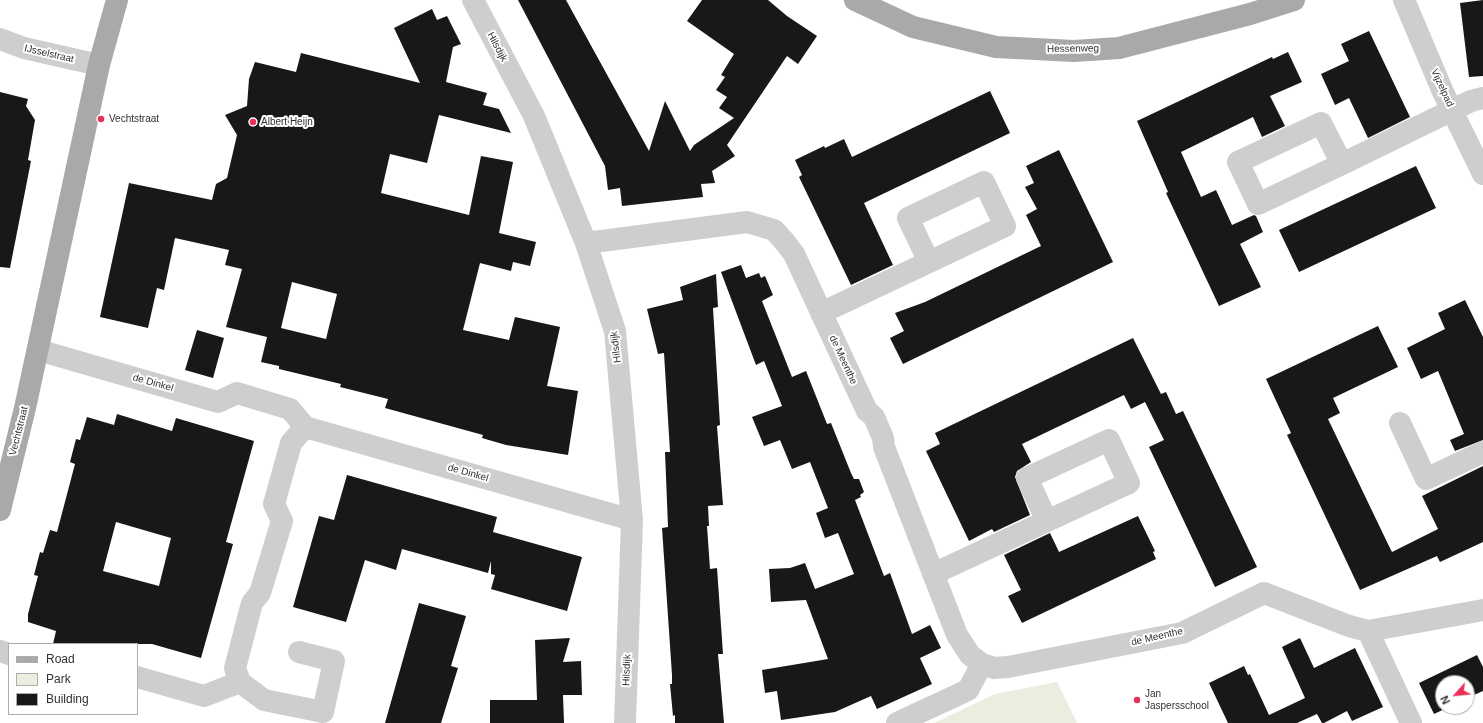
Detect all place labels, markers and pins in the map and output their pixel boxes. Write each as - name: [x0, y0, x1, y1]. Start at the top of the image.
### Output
- place label: Vechtstraat: [109, 113, 159, 125]
- marker: Vechtstraat: [96, 114, 106, 124]
- place label: Albert Heijn: [261, 116, 313, 128]
- marker: Albert Heijn: [248, 117, 258, 127]
- place label: Jan Jaspersschool: [1145, 688, 1209, 712]
- marker: Jan Jaspersschool: [1132, 695, 1142, 705]

